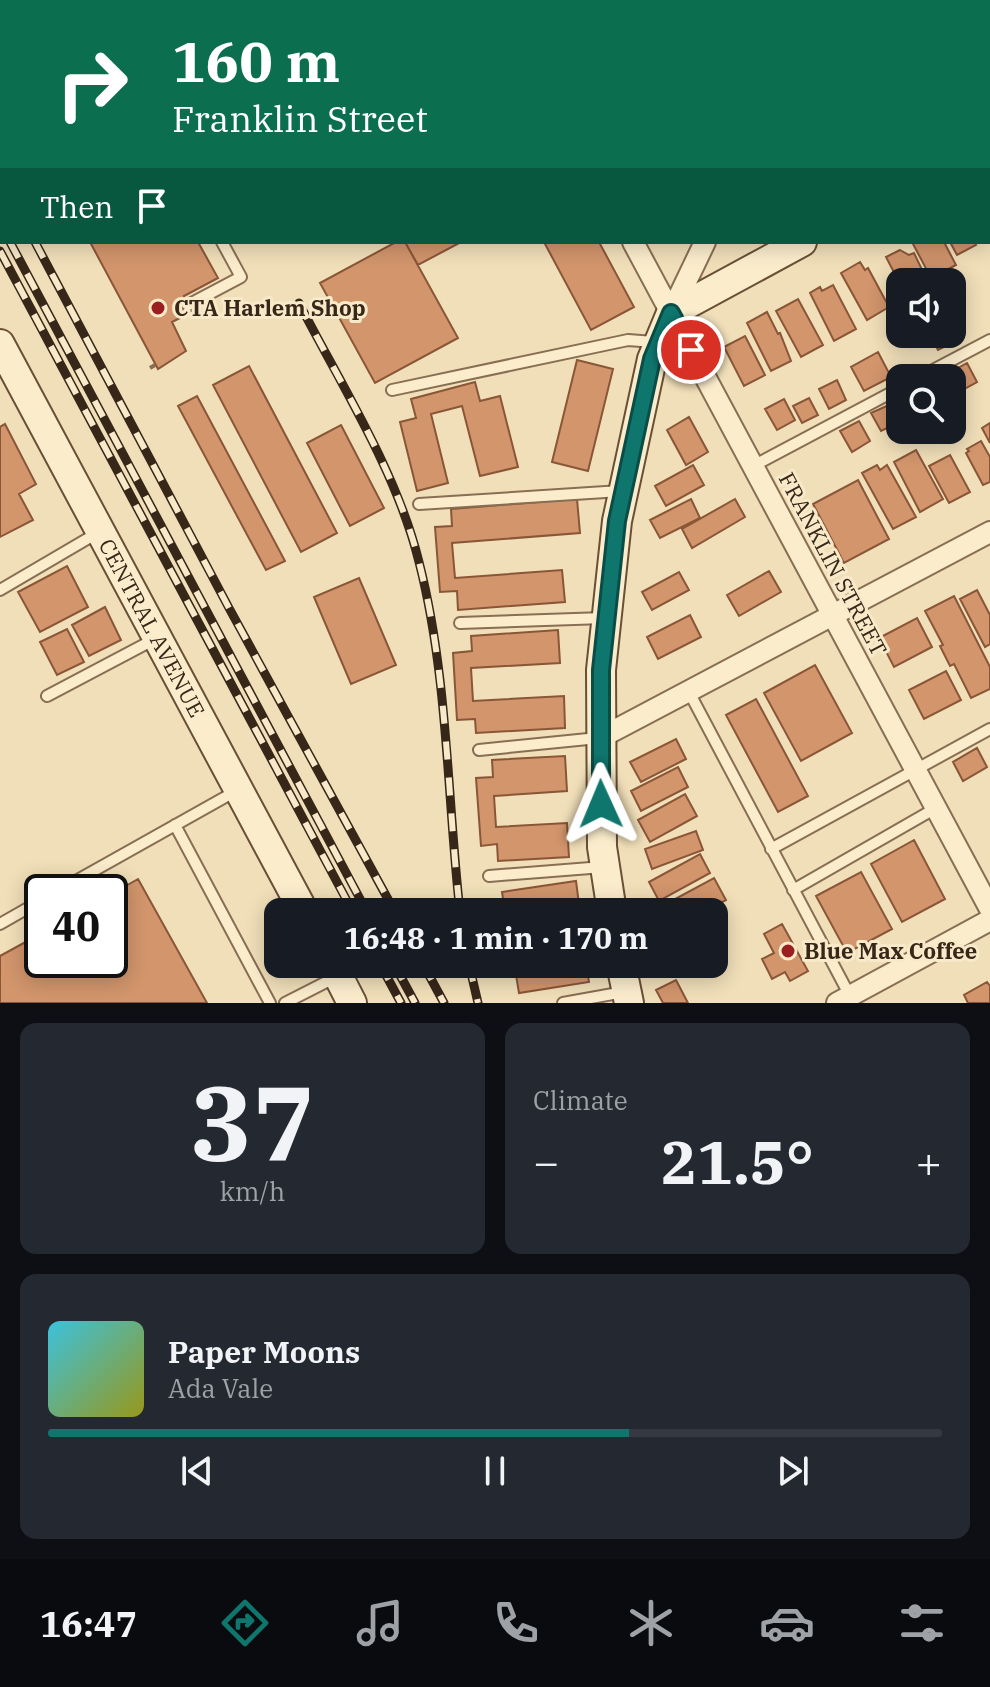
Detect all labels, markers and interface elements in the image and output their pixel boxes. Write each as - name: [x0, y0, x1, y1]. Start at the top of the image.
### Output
- text: 160 m: [172, 25, 340, 97]
- icon: right: [40, 32, 144, 136]
- text: Franklin Street: [172, 95, 428, 142]
- icon: arrive: [130, 184, 174, 228]
- text: Then: [40, 187, 114, 226]
- map controls: [886, 268, 966, 444]
- button: sound: [886, 268, 966, 348]
- place label: CTA Harlem Shop: [174, 293, 366, 322]
- marker: CTA Harlem Shop: [149, 299, 167, 317]
- pin: [657, 316, 725, 384]
- icon: arrive: [669, 328, 713, 372]
- button: search: [886, 364, 966, 444]
- street label: FRANKLIN STREET: [773, 467, 894, 661]
- street label: CENTRAL AVENUE: [93, 533, 212, 722]
- position arrow: [559, 762, 643, 846]
- speed limit sign: 40: [24, 874, 128, 978]
- text: 16:48 · 1 min · 170 m: [344, 918, 648, 957]
- place label: Blue Max Coffee: [804, 936, 977, 965]
- marker: Blue Max Coffee: [779, 942, 797, 960]
- text: 37: [190, 1054, 315, 1190]
- text: Climate: [533, 1083, 628, 1117]
- text: 21.5°: [661, 1122, 814, 1201]
- text: −: [533, 1133, 559, 1190]
- text: +: [916, 1133, 942, 1190]
- text: km/h: [220, 1174, 285, 1208]
- text: Paper Moons: [168, 1332, 360, 1371]
- text: Ada Vale: [168, 1371, 273, 1405]
- icon: previous: [175, 1449, 219, 1493]
- icon: pause: [473, 1449, 517, 1493]
- icon: next: [771, 1449, 815, 1493]
- icon: directions: [217, 1595, 273, 1651]
- icon: music: [352, 1595, 408, 1651]
- icon: phone: [488, 1595, 544, 1651]
- icon: climate: [623, 1595, 679, 1651]
- icon: car: [759, 1595, 815, 1651]
- icon: filters: [894, 1595, 950, 1651]
- text: 16:47: [40, 1600, 137, 1647]

